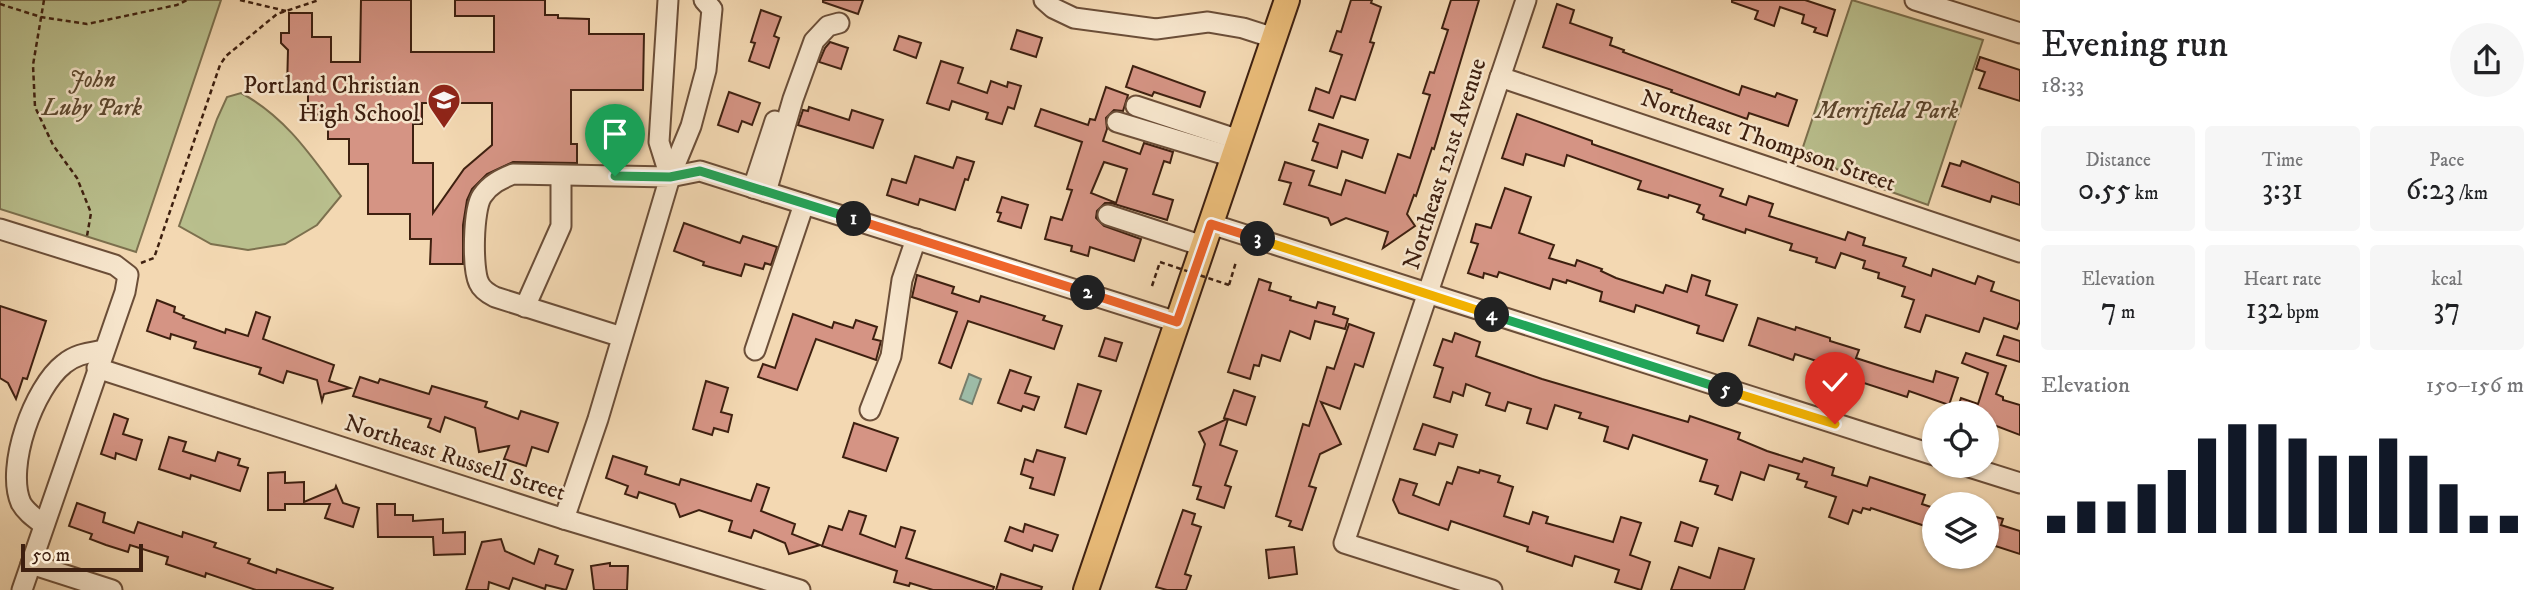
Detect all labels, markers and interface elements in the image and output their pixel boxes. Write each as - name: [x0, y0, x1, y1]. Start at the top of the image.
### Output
- text: Evening run: [2041, 21, 2228, 69]
- button: share: [2450, 23, 2524, 97]
- street label: Northeast 121st Avenue: [1397, 55, 1493, 273]
- park label: John Luby Park: [40, 65, 142, 123]
- place label: Portland Christian High School: [243, 71, 421, 129]
- text: 18:33: [2041, 71, 2084, 100]
- school or university icon: Portland Christian High School: [425, 81, 463, 130]
- street label: Northeast Thompson Street: [1637, 83, 1900, 199]
- park label: Merrifield Park: [1814, 96, 1958, 126]
- pin: [585, 104, 645, 176]
- icon: arrive: [596, 115, 634, 153]
- text: Distance: [2085, 149, 2151, 172]
- text: Time: [2262, 149, 2303, 172]
- text: Pace: [2429, 149, 2464, 172]
- text: 0.55: [2078, 172, 2131, 209]
- text: 3:31: [2262, 172, 2303, 209]
- text: 6:23: [2406, 172, 2455, 209]
- text: km: [2131, 182, 2158, 205]
- text: /km: [2455, 182, 2488, 205]
- pin: 1: [836, 202, 872, 236]
- text: 1: [850, 207, 857, 230]
- pin: 3: [1240, 222, 1276, 256]
- text: 3: [1254, 227, 1261, 250]
- text: Elevation: [2081, 268, 2155, 291]
- text: Heart rate: [2244, 268, 2321, 291]
- text: kcal: [2431, 268, 2462, 291]
- pin: 2: [1070, 276, 1106, 310]
- text: 2: [1083, 281, 1092, 304]
- text: 7: [2101, 291, 2117, 328]
- text: 132: [2246, 291, 2283, 328]
- text: 37: [2433, 291, 2460, 328]
- pin: 4: [1474, 298, 1510, 332]
- text: m: [2117, 301, 2135, 324]
- text: bpm: [2283, 301, 2319, 324]
- text: 4: [1486, 303, 1497, 326]
- pin: [1805, 352, 1865, 424]
- icon: check: [1816, 363, 1854, 401]
- text: Elevation: [2041, 371, 2130, 400]
- text: 150–156 m: [2426, 371, 2524, 400]
- pin: 5: [1708, 372, 1744, 408]
- text: 5: [1721, 378, 1730, 401]
- map controls: [1922, 401, 1999, 569]
- button: locate: [1922, 401, 1999, 478]
- street label: Northeast Russell Street: [341, 408, 570, 508]
- button: layers: [1922, 492, 1999, 569]
- scale bar: [21, 541, 144, 573]
- text: 50 m: [32, 544, 70, 567]

